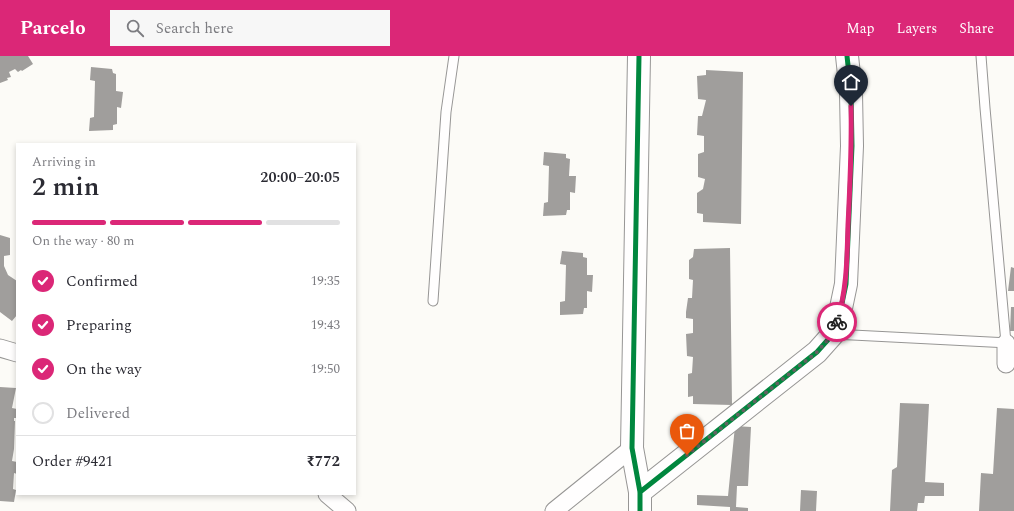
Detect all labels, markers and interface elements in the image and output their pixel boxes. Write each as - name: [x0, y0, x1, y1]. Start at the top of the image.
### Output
- search box: [110, 10, 390, 46]
- text: Parcelo: [20, 14, 86, 43]
- icon: search: [124, 17, 146, 39]
- text: Search here: [156, 17, 233, 40]
- text: Map: [846, 18, 875, 39]
- text: Layers: [897, 18, 937, 39]
- text: Share: [959, 18, 994, 39]
- pin: [834, 65, 868, 106]
- icon: home: [840, 71, 862, 93]
- text: Arriving in: [32, 152, 96, 172]
- text: 20:00–20:05: [260, 166, 340, 189]
- text: 2 min: [32, 167, 99, 207]
- text: On the way · 80 m: [32, 231, 135, 251]
- icon: check: [32, 270, 54, 292]
- text: Confirmed: [66, 270, 138, 293]
- text: 19:35: [311, 271, 340, 291]
- courier: [817, 302, 857, 342]
- icon: bike: [826, 311, 848, 333]
- icon: check: [32, 314, 54, 336]
- text: Preparing: [66, 314, 132, 337]
- text: 19:43: [311, 315, 340, 335]
- icon: check: [32, 358, 54, 380]
- text: On the way: [66, 358, 141, 381]
- text: 19:50: [311, 359, 340, 379]
- text: Delivered: [66, 402, 130, 425]
- pin: [670, 414, 704, 455]
- icon: bag: [676, 420, 698, 442]
- text: Order #9421: [32, 450, 113, 473]
- text: ₹772: [306, 450, 340, 473]

